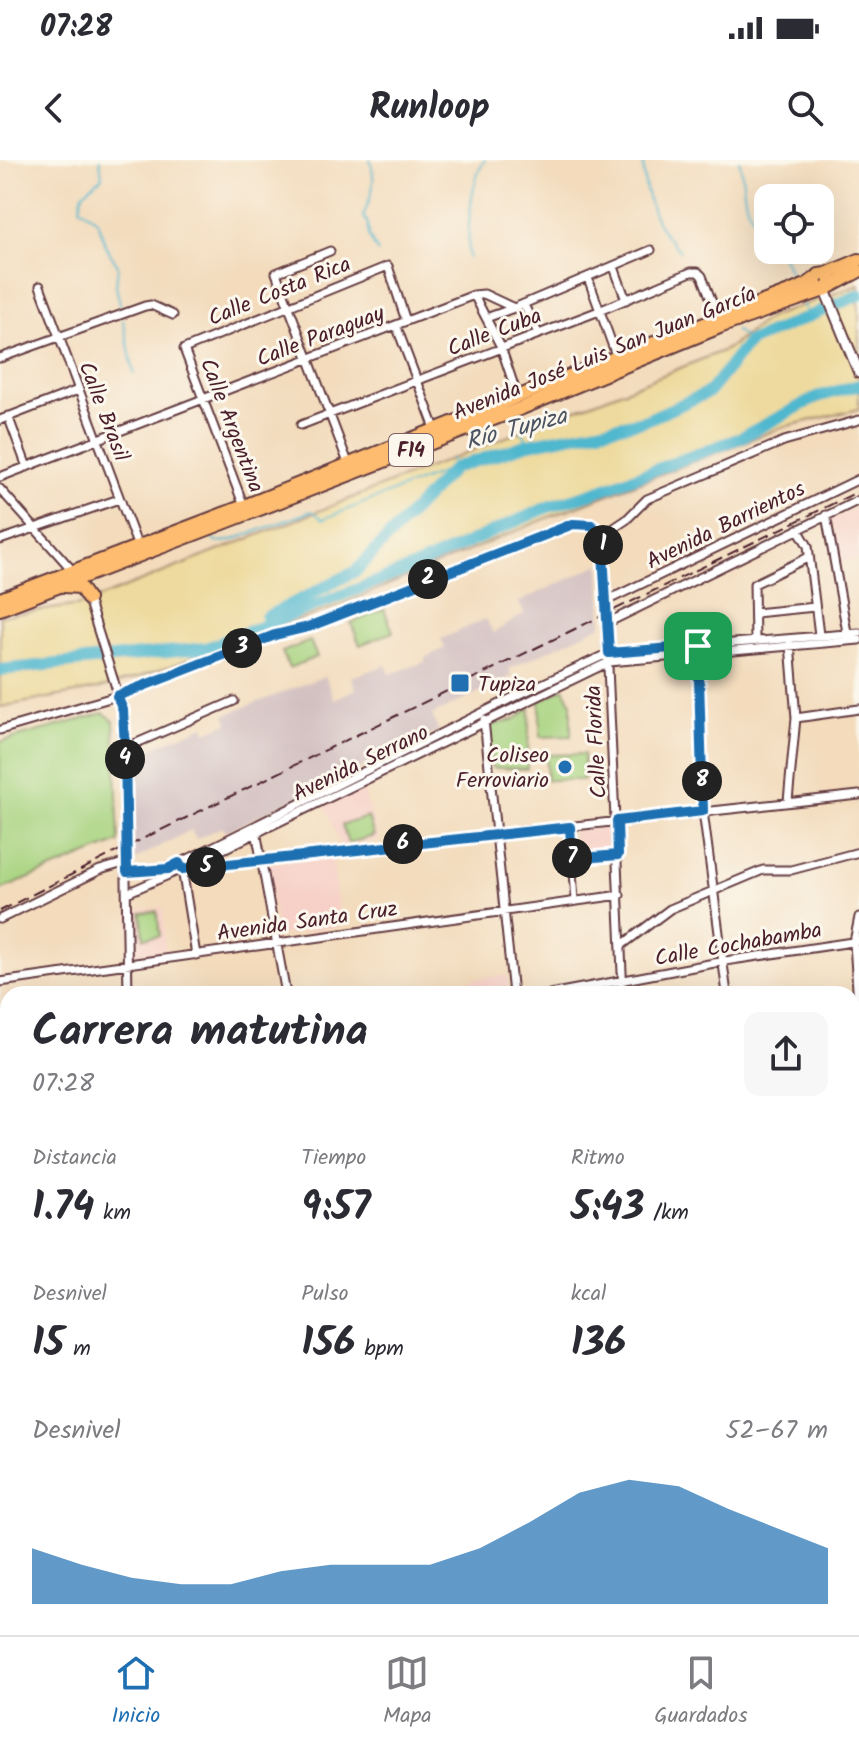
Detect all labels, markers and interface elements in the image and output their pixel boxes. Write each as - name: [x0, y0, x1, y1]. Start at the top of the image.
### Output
- text: 07:28: [40, 4, 112, 52]
- text: Runloop: [369, 80, 490, 137]
- icon: back: [32, 86, 76, 130]
- icon: search: [783, 86, 827, 130]
- map controls: [754, 184, 834, 264]
- button: locate: [754, 184, 834, 264]
- street label: Calle Costa Rica: [203, 248, 357, 337]
- street label: Avenida José Luis San Juan García: [448, 277, 762, 431]
- street label: Calle Paraguay: [252, 297, 391, 378]
- street label: Calle Cuba: [443, 299, 547, 367]
- street label: Calle Argentina: [189, 354, 272, 498]
- street label: Calle Brasil: [68, 357, 138, 468]
- water label: Río Tupiza: [461, 397, 573, 462]
- road number: F14: [389, 434, 433, 466]
- street label: Avenida Barrientos: [641, 472, 812, 580]
- pin: 1: [583, 525, 623, 565]
- text: 1: [600, 527, 606, 562]
- pin: 2: [408, 559, 448, 599]
- text: 2: [422, 561, 434, 596]
- pin: [664, 612, 732, 680]
- icon: arrive: [676, 624, 720, 668]
- pin: 3: [222, 628, 262, 668]
- text: 3: [236, 630, 248, 665]
- place label: Tupiza: [478, 668, 536, 703]
- marker: Tupiza: [449, 672, 471, 694]
- street label: Calle Florida: [577, 684, 618, 800]
- street label: Avenida Serrano: [287, 716, 435, 812]
- pin: 4: [105, 739, 145, 779]
- place label: Coliseo Ferroviario: [456, 739, 549, 799]
- text: 4: [119, 741, 131, 776]
- marker: Coliseo Ferroviario: [556, 758, 574, 776]
- pin: 8: [682, 761, 722, 801]
- text: 8: [696, 763, 708, 798]
- pin: 6: [383, 824, 423, 864]
- text: 6: [397, 826, 409, 861]
- pin: 7: [552, 838, 592, 878]
- text: 7: [567, 840, 577, 875]
- pin: 5: [186, 847, 226, 887]
- text: 5: [200, 849, 212, 884]
- street label: Avenida Santa Cruz: [215, 892, 400, 952]
- street label: Calle Cochabamba: [652, 914, 825, 977]
- text: Carrera matutina: [32, 998, 368, 1068]
- button: share: [744, 1012, 828, 1096]
- text: 07:28: [32, 1063, 94, 1105]
- text: Distancia: [32, 1141, 117, 1176]
- text: Tiempo: [301, 1141, 366, 1176]
- text: Ritmo: [571, 1141, 625, 1176]
- text: 1.74: [32, 1176, 94, 1240]
- text: 9:57: [301, 1176, 371, 1240]
- text: 5:43: [571, 1176, 644, 1240]
- text: km: [94, 1196, 131, 1231]
- text: /km: [644, 1196, 689, 1231]
- text: Desnivel: [32, 1277, 107, 1312]
- text: Pulso: [301, 1277, 349, 1312]
- text: kcal: [571, 1277, 606, 1312]
- text: 15: [32, 1312, 64, 1376]
- text: 156: [301, 1312, 355, 1376]
- text: 136: [571, 1312, 626, 1376]
- text: m: [64, 1332, 91, 1367]
- text: bpm: [355, 1332, 404, 1367]
- text: Desnivel: [32, 1410, 121, 1452]
- text: 52–67 m: [726, 1410, 828, 1452]
- tab: Inicio: [111, 1651, 160, 1734]
- tab: Mapa: [383, 1651, 432, 1734]
- tab: Guardados: [654, 1651, 748, 1734]

